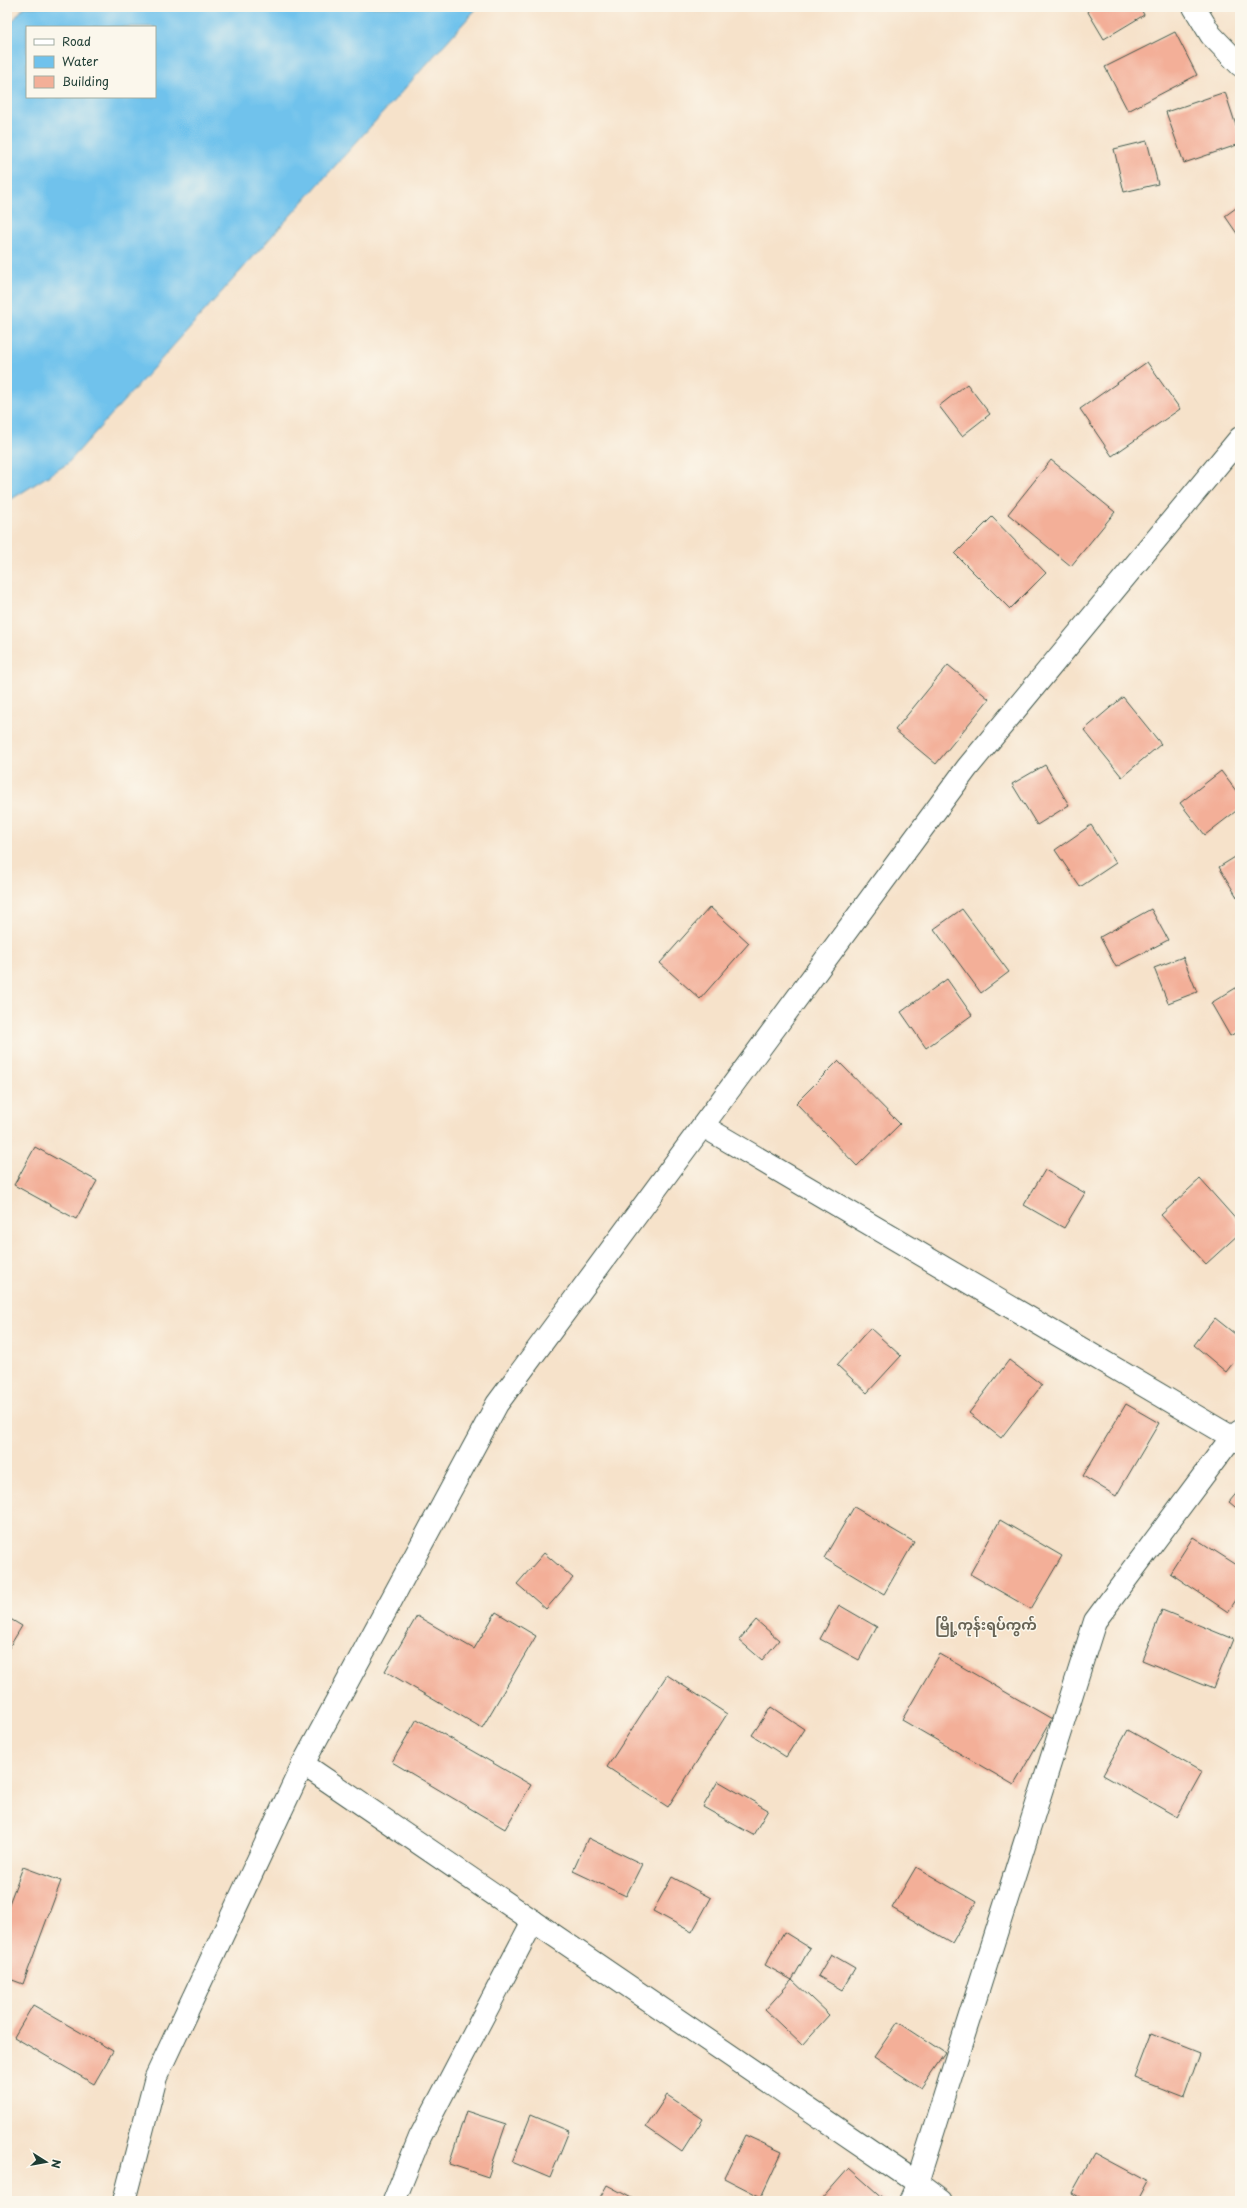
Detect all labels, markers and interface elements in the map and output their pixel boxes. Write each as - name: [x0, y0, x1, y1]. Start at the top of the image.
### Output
- legend: [26, 26, 156, 98]
- text: Road: [62, 32, 91, 50]
- text: Water: [62, 52, 99, 70]
- text: Building: [62, 72, 109, 90]
- district label: မြို့ကုန်းရပ်ကွက်: [935, 1614, 1037, 1637]
- north arrow: [26, 2142, 66, 2182]
- text: N: [47, 2158, 65, 2170]

